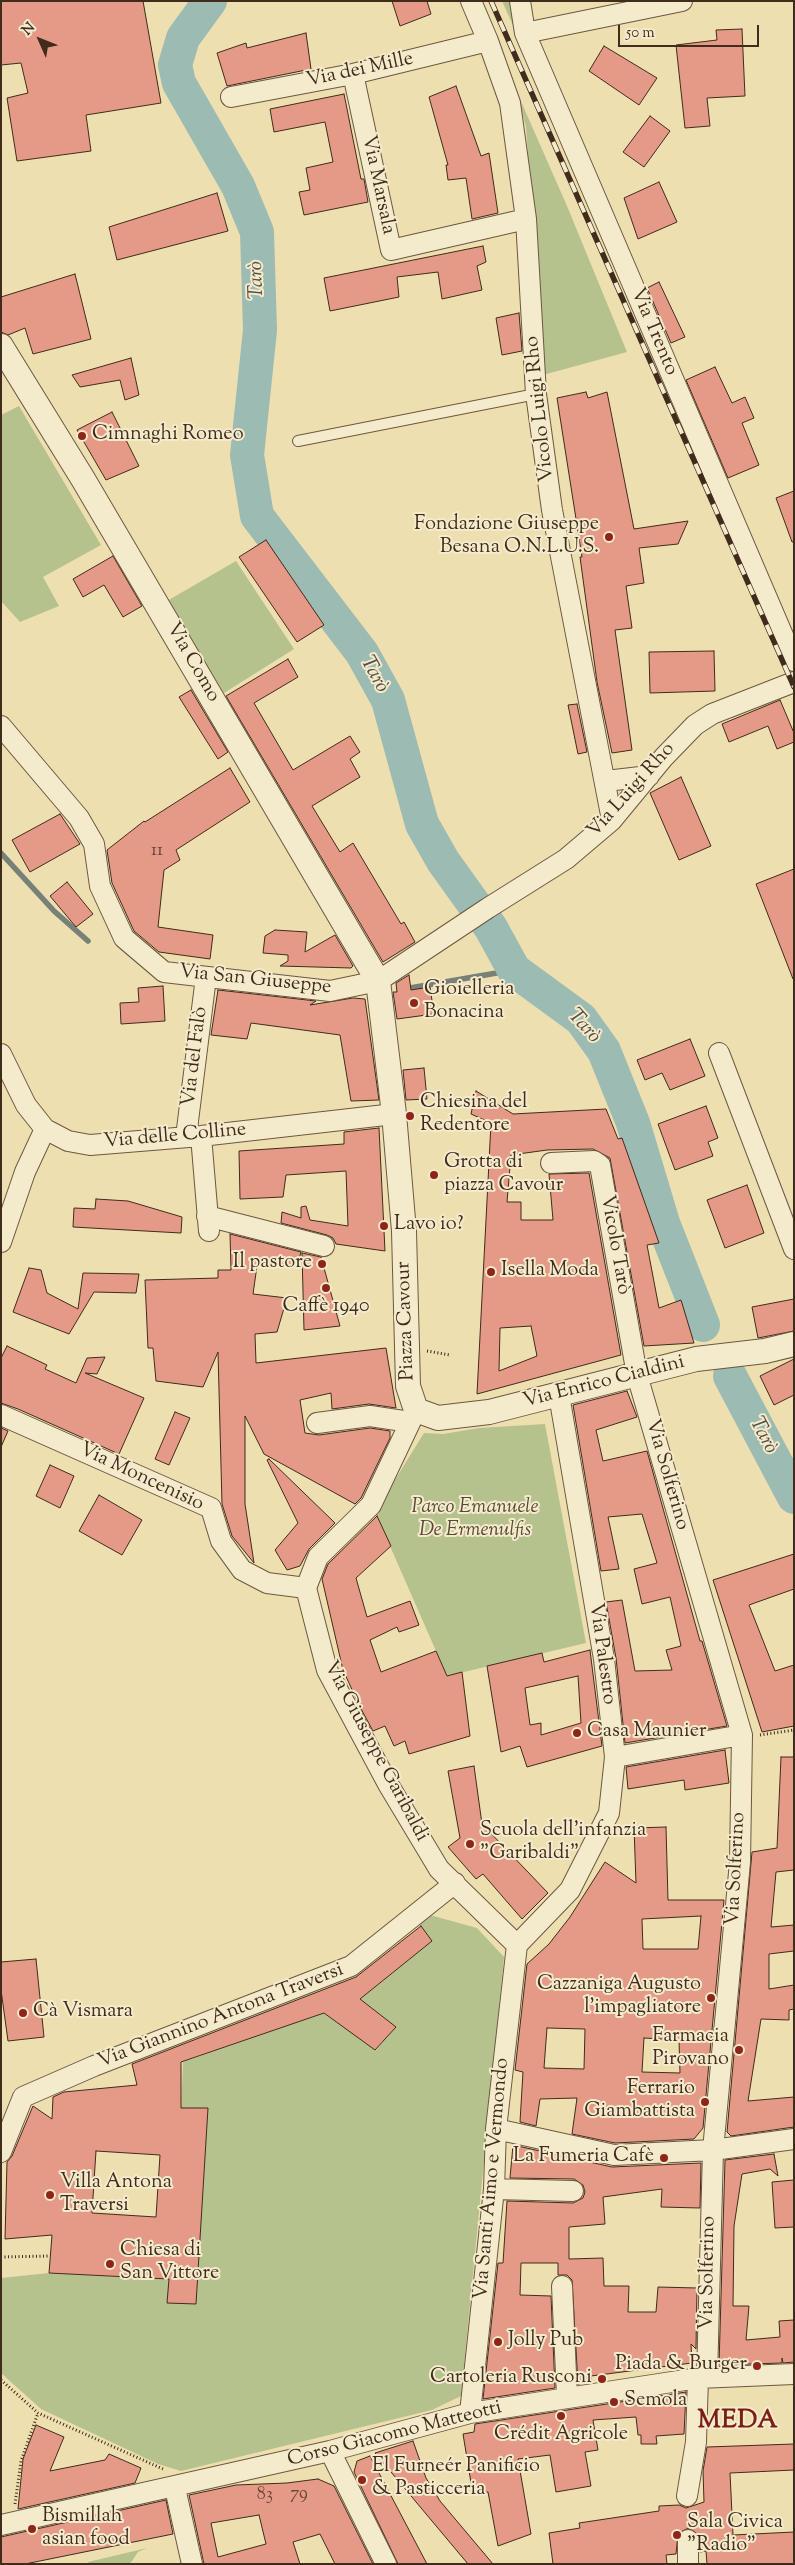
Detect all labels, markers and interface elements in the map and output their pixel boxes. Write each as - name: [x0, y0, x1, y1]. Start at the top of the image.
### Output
- north arrow: [15, 15, 65, 65]
- scale bar: [620, 15, 761, 47]
- text: N: [18, 19, 40, 41]
- text: 50 m: [626, 23, 655, 44]
- street label: Via dei Mille: [304, 48, 416, 94]
- street label: Via Marsala: [355, 133, 399, 237]
- water label: Tarò: [245, 260, 271, 300]
- street label: Via Trento: [624, 285, 682, 379]
- street label: Vicolo Luigi Rho: [521, 335, 561, 483]
- place label: Cimnaghi Romeo: [92, 424, 244, 448]
- marker: Cimnaghi Romeo: [76, 430, 88, 442]
- place label: Fondazione Giuseppe Besana O.N.L.U.S.: [414, 514, 599, 561]
- marker: Fondazione Giuseppe Besana O.N.L.U.S.: [603, 531, 615, 543]
- street label: Via Como: [160, 619, 224, 707]
- water label: Tarò: [353, 652, 393, 698]
- street label: Via Luigi Rho: [583, 738, 681, 844]
- house number: 11: [151, 841, 163, 863]
- street label: Via San Giuseppe: [178, 961, 332, 1001]
- place label: Gioielleria Bonacina: [424, 979, 514, 1026]
- marker: Gioielleria Bonacina: [408, 997, 420, 1009]
- water label: Tarò: [561, 1004, 605, 1050]
- street label: Via del Falò: [178, 1006, 214, 1108]
- place label: Chiesina del Redentore: [420, 1092, 528, 1139]
- marker: Chiesina del Redentore: [404, 1110, 416, 1122]
- street label: Via delle Colline: [103, 1119, 247, 1155]
- place label: Grotta di piazza Cavour: [444, 1152, 563, 1199]
- marker: Grotta di piazza Cavour: [428, 1169, 440, 1181]
- street label: Vicolo Tarò: [593, 1193, 635, 1297]
- place label: Lavo io?: [394, 1214, 464, 1238]
- marker: Lavo io?: [378, 1220, 390, 1232]
- place label: Il pastore: [233, 1252, 312, 1276]
- marker: Il pastore: [316, 1258, 328, 1270]
- place label: Isella Moda: [501, 1260, 599, 1284]
- street label: Piazza Cavour: [393, 1261, 421, 1381]
- marker: Isella Moda: [485, 1266, 497, 1278]
- marker: Caffè 1940: [320, 1282, 332, 1294]
- place label: Caffè 1940: [282, 1296, 370, 1320]
- street label: Via Enrico Cialdini: [521, 1351, 687, 1415]
- water label: Tarò: [742, 1413, 782, 1459]
- street label: Via Solferino: [639, 1417, 693, 1533]
- street label: Via Moncenisio: [75, 1439, 207, 1517]
- park label: Parco Emanuele De Ermenulfis: [411, 1497, 539, 1544]
- street label: Via Palestro: [582, 1602, 620, 1706]
- street label: Via Giuseppe Garibaldi: [317, 1658, 433, 1846]
- place label: Casa Maunier: [587, 1721, 706, 1745]
- marker: Casa Maunier: [571, 1727, 583, 1739]
- street label: Via Solferino: [722, 1811, 752, 1927]
- place label: Scuola dell'infanzia "Garibaldi": [480, 1820, 646, 1867]
- marker: Scuola dell'infanzia "Garibaldi": [464, 1838, 476, 1850]
- street label: Via Giannino Antona Traversi: [95, 1959, 347, 2075]
- place label: Cazzaniga Augusto l'impagliatore: [537, 1974, 701, 2021]
- marker: Cazzaniga Augusto l'impagliatore: [705, 1992, 717, 2004]
- place label: Cà Vismara: [33, 2001, 133, 2025]
- marker: Cà Vismara: [17, 2007, 29, 2019]
- place label: Farmacia Pirovano: [652, 2026, 729, 2073]
- marker: Farmacia Pirovano: [733, 2044, 745, 2056]
- street label: Via Santi Aimo e Vermondo: [470, 2057, 516, 2301]
- place label: Ferrario Giambattista: [584, 2078, 695, 2125]
- marker: Ferrario Giambattista: [699, 2096, 711, 2108]
- place label: La Fumeria Cafè: [513, 2146, 654, 2170]
- marker: La Fumeria Cafè: [658, 2152, 670, 2164]
- place label: Villa Antona Traversi: [60, 2172, 172, 2219]
- marker: Villa Antona Traversi: [44, 2189, 56, 2201]
- street label: Via Solferino: [696, 2216, 722, 2330]
- place label: Chiesa di San Vittore: [120, 2240, 219, 2287]
- marker: Chiesa di San Vittore: [104, 2258, 116, 2270]
- place label: Jolly Pub: [508, 2330, 583, 2354]
- marker: Jolly Pub: [492, 2336, 504, 2348]
- place label: Piada & Burger: [615, 2354, 747, 2378]
- marker: Piada & Burger: [751, 2360, 763, 2372]
- place label: Cartoleria Rusconi: [430, 2367, 592, 2391]
- marker: Cartoleria Rusconi: [596, 2373, 608, 2385]
- place label: Semola: [624, 2390, 687, 2414]
- marker: Semola: [608, 2396, 620, 2408]
- street label: Corso Giacomo Matteotti: [285, 2397, 505, 2473]
- district label: MEDA: [697, 2408, 779, 2438]
- marker: Crédit Agricole: [555, 2410, 567, 2422]
- place label: Crédit Agricole: [494, 2424, 628, 2448]
- place label: El Furneér Panificio & Pasticceria: [372, 2456, 540, 2503]
- marker: El Furneér Panificio & Pasticceria: [356, 2474, 368, 2486]
- house number: 79: [290, 2484, 308, 2506]
- house number: 83: [257, 2485, 273, 2507]
- place label: Bismillah asian food: [42, 2506, 130, 2553]
- place label: Sala Civica "Radio": [687, 2512, 783, 2559]
- marker: Bismillah asian food: [26, 2523, 38, 2535]
- marker: Sala Civica "Radio": [671, 2529, 683, 2541]

